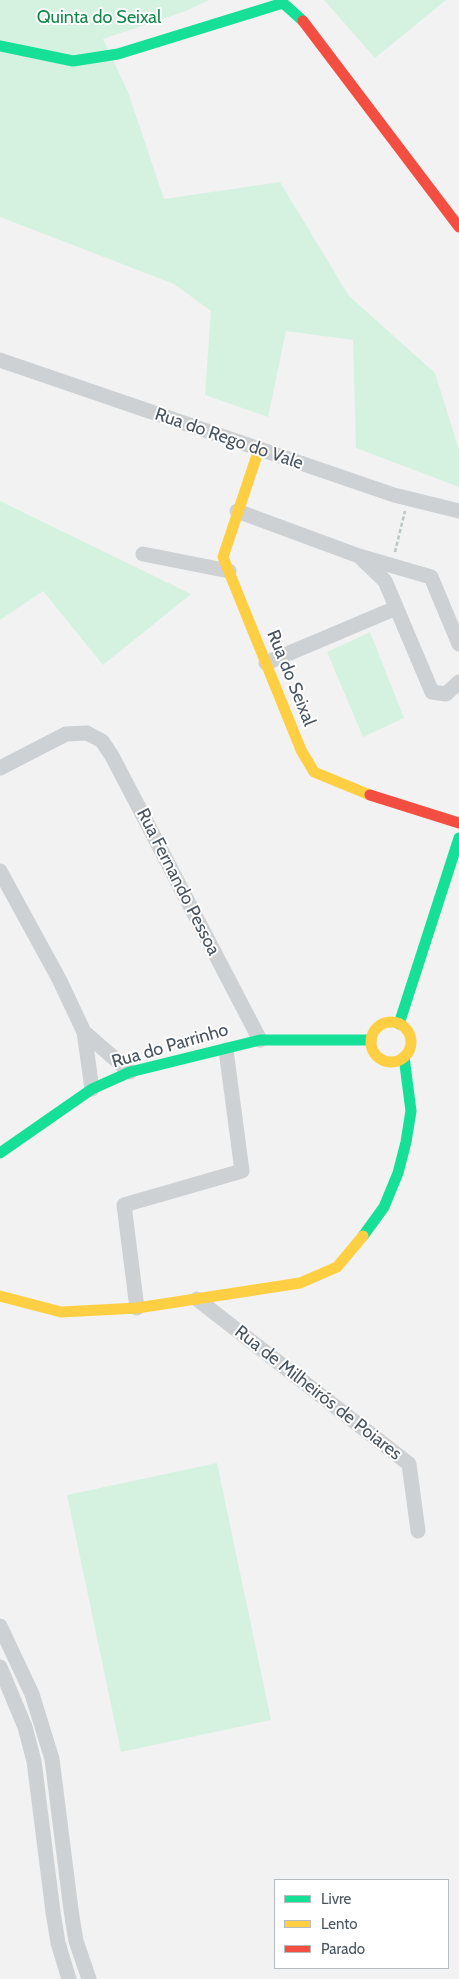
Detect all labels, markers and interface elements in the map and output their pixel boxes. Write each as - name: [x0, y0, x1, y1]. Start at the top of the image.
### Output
- park label: Quinta do Seixal: [37, 7, 161, 29]
- street label: Rua do Rego do Vale: [152, 403, 306, 475]
- street label: Rua do Seixal: [262, 627, 320, 729]
- street label: Rua Fernando Pessoa: [132, 805, 224, 959]
- street label: Rua do Parrinho: [109, 1019, 231, 1073]
- street label: Rua de Milheirós de Poiares: [230, 1321, 406, 1465]
- legend: [274, 1879, 449, 1969]
- text: Livre: [321, 1890, 351, 1908]
- text: Lento: [321, 1915, 358, 1933]
- text: Parado: [321, 1940, 365, 1958]

